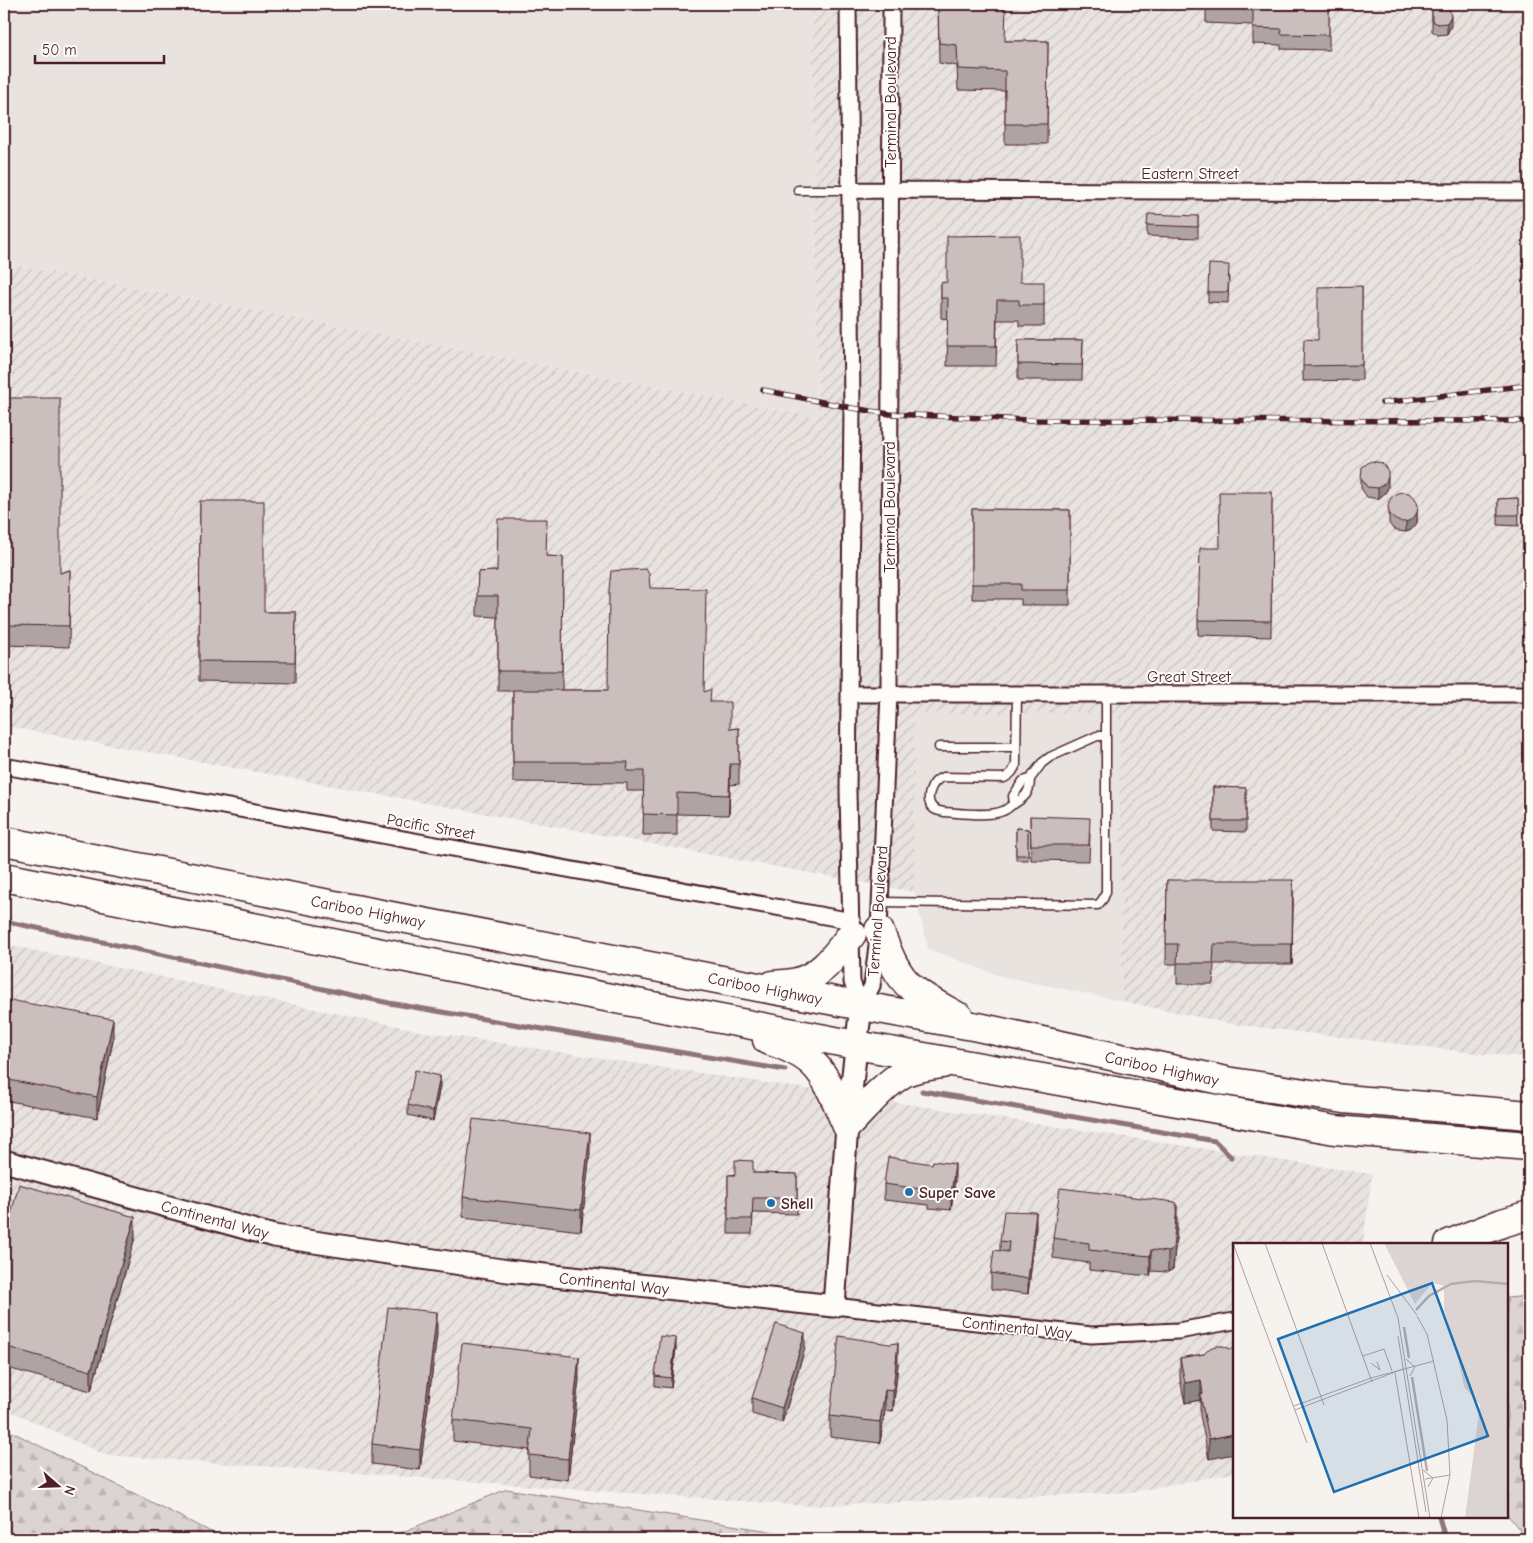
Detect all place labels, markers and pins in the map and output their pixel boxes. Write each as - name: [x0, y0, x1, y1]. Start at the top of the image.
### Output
- place label: Super Save: [919, 1184, 996, 1202]
- marker: Super Save: [903, 1186, 915, 1198]
- place label: Shell: [781, 1195, 814, 1213]
- marker: Shell: [765, 1197, 777, 1209]

